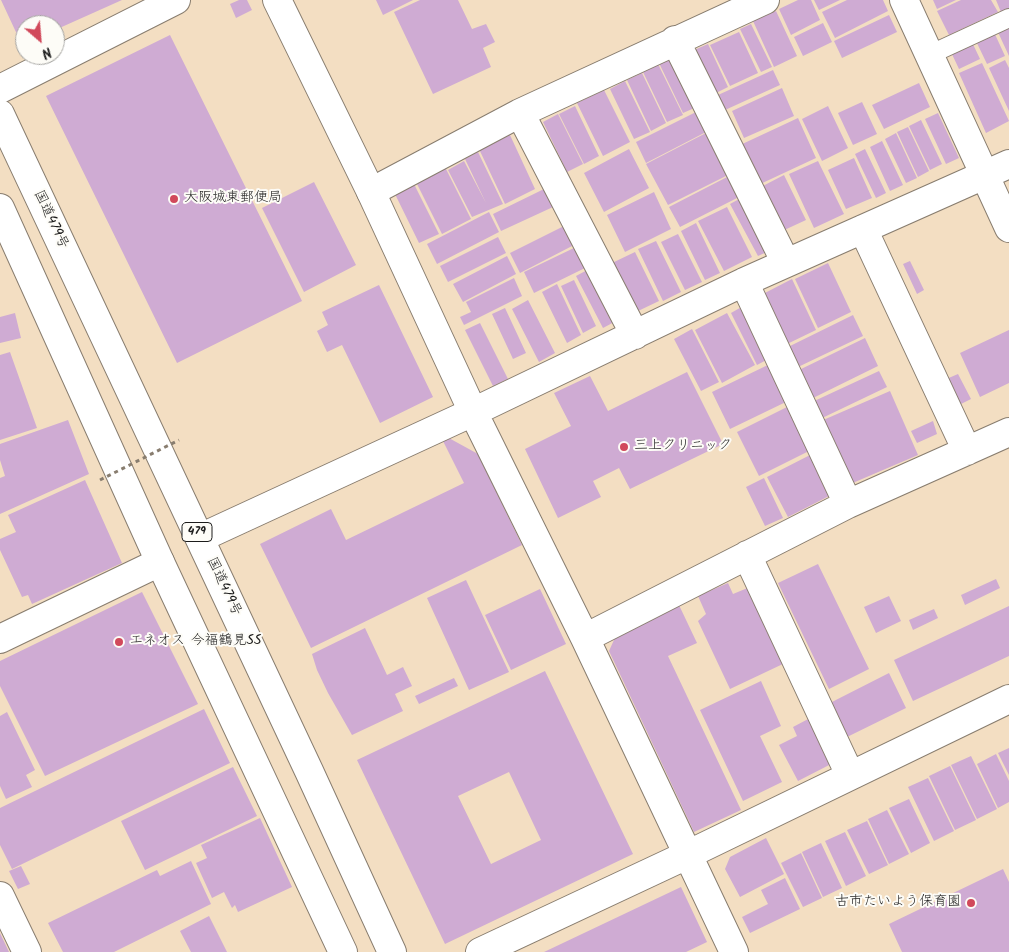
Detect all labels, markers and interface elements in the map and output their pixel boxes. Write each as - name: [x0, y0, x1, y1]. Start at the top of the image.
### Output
- north arrow: [15, 15, 65, 65]
- text: N: [37, 41, 55, 64]
- street label: 国道479号: [29, 188, 71, 252]
- place label: 大阪城東郵便局: [184, 191, 282, 207]
- marker: 大阪城東郵便局: [168, 193, 180, 205]
- place label: 三上クリニック: [634, 439, 732, 455]
- marker: 三上クリニック: [618, 441, 630, 453]
- road number: 479: [182, 522, 212, 542]
- street label: 国道479号: [202, 555, 244, 619]
- place label: エネオス 今福鶴見SS: [129, 634, 261, 650]
- marker: エネオス 今福鶴見SS: [113, 636, 125, 648]
- place label: 古市たいよう保育園: [835, 895, 961, 911]
- marker: 古市たいよう保育園: [965, 897, 977, 909]

